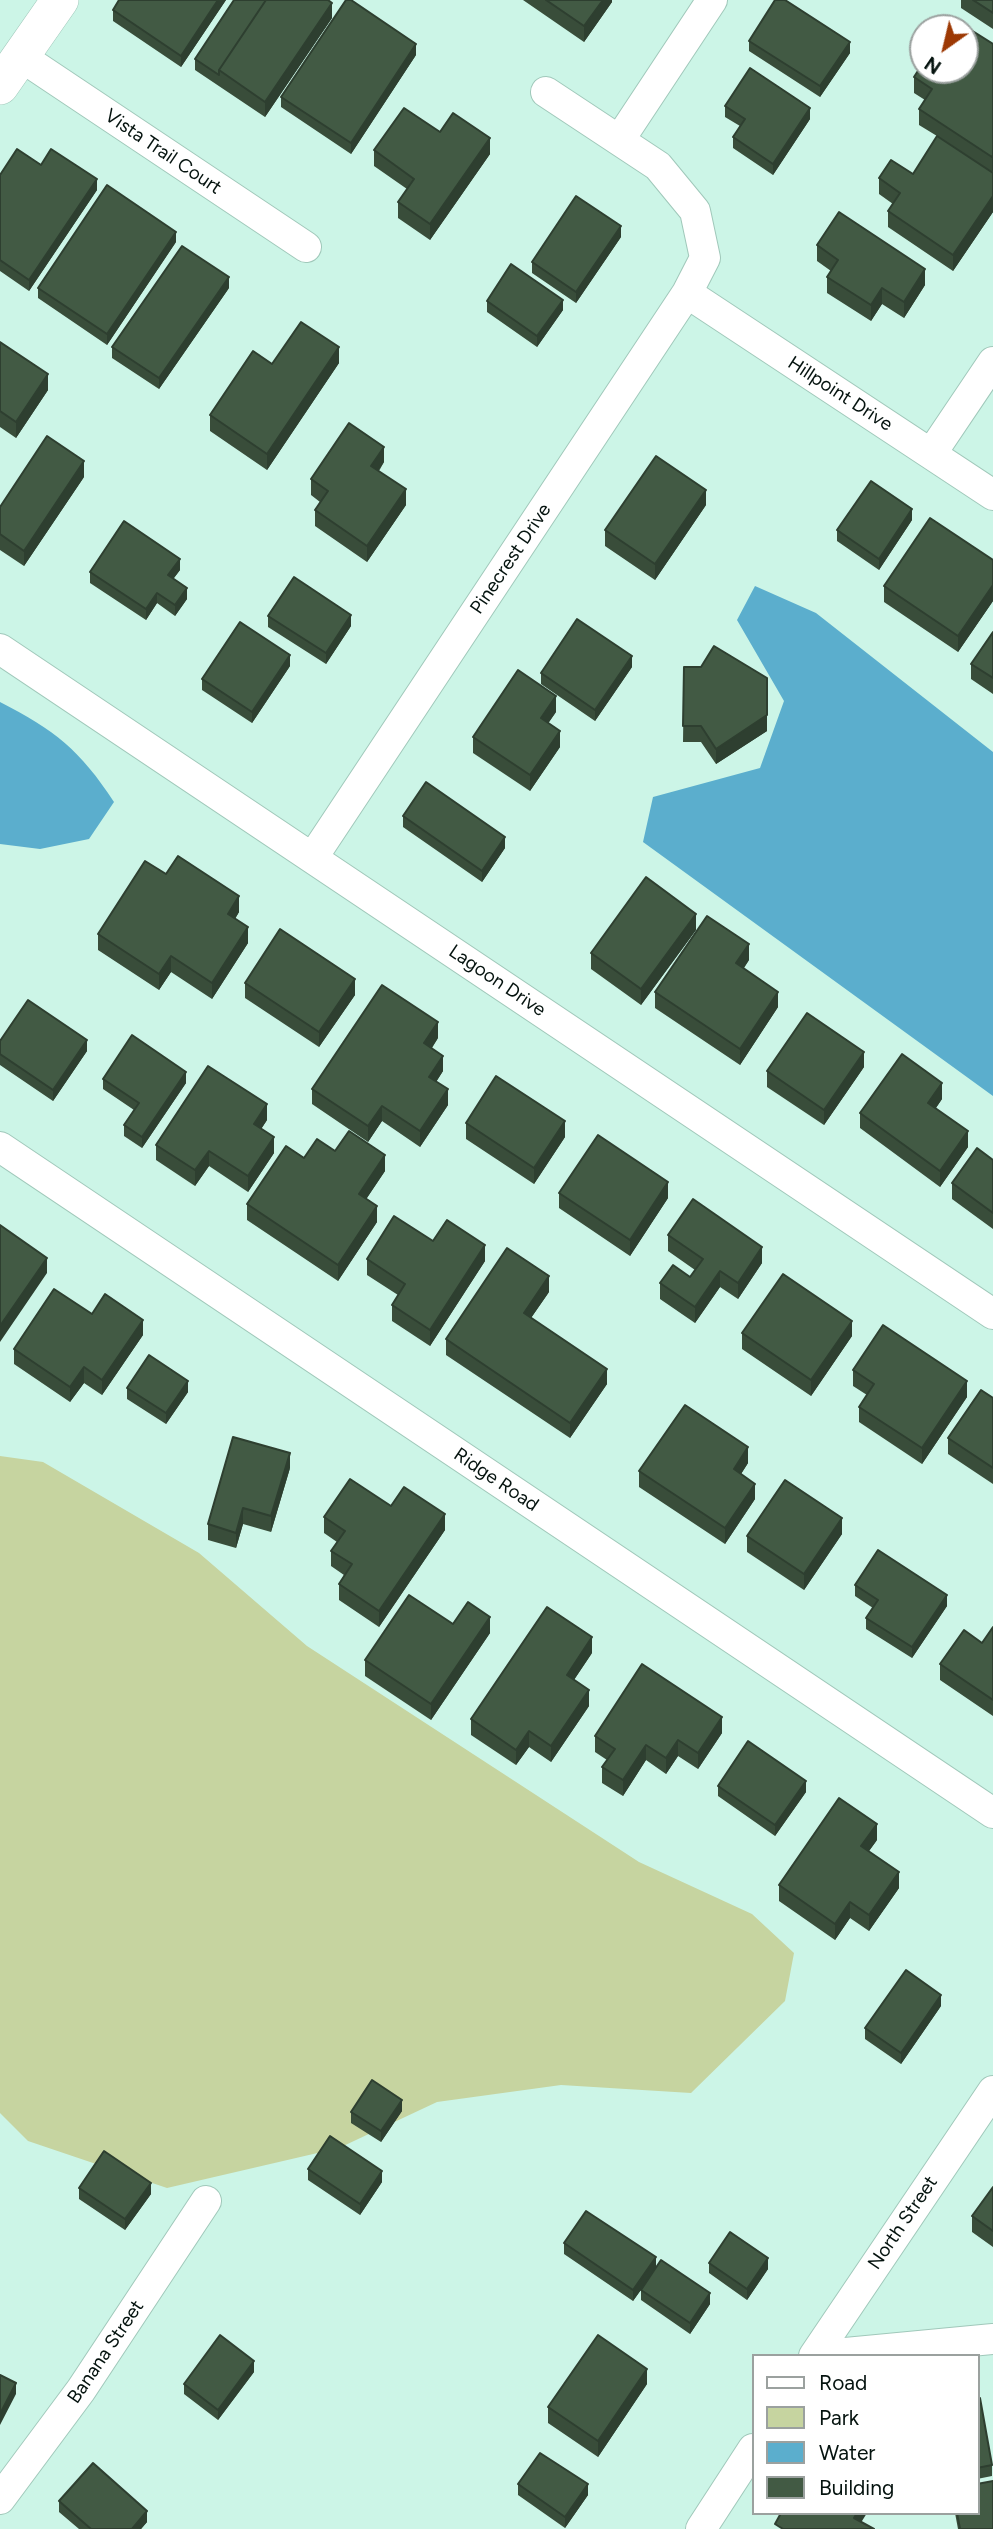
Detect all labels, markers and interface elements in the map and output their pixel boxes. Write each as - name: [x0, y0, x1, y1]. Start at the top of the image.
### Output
- north arrow: [909, 14, 979, 84]
- text: N: [921, 52, 946, 79]
- street label: Vista Trail Court: [100, 105, 226, 199]
- street label: Hillpoint Drive: [783, 352, 897, 436]
- street label: Pinecrest Drive: [466, 500, 556, 618]
- street label: Lagoon Drive: [444, 940, 550, 1022]
- street label: Ridge Road: [449, 1443, 543, 1517]
- street label: North Street: [863, 2172, 943, 2274]
- street label: Banana Street: [63, 2296, 149, 2408]
- legend: [752, 2354, 979, 2515]
- text: Road: [819, 2370, 867, 2395]
- text: Park: [819, 2405, 859, 2430]
- text: Water: [819, 2440, 875, 2465]
- text: Building: [819, 2475, 894, 2500]

